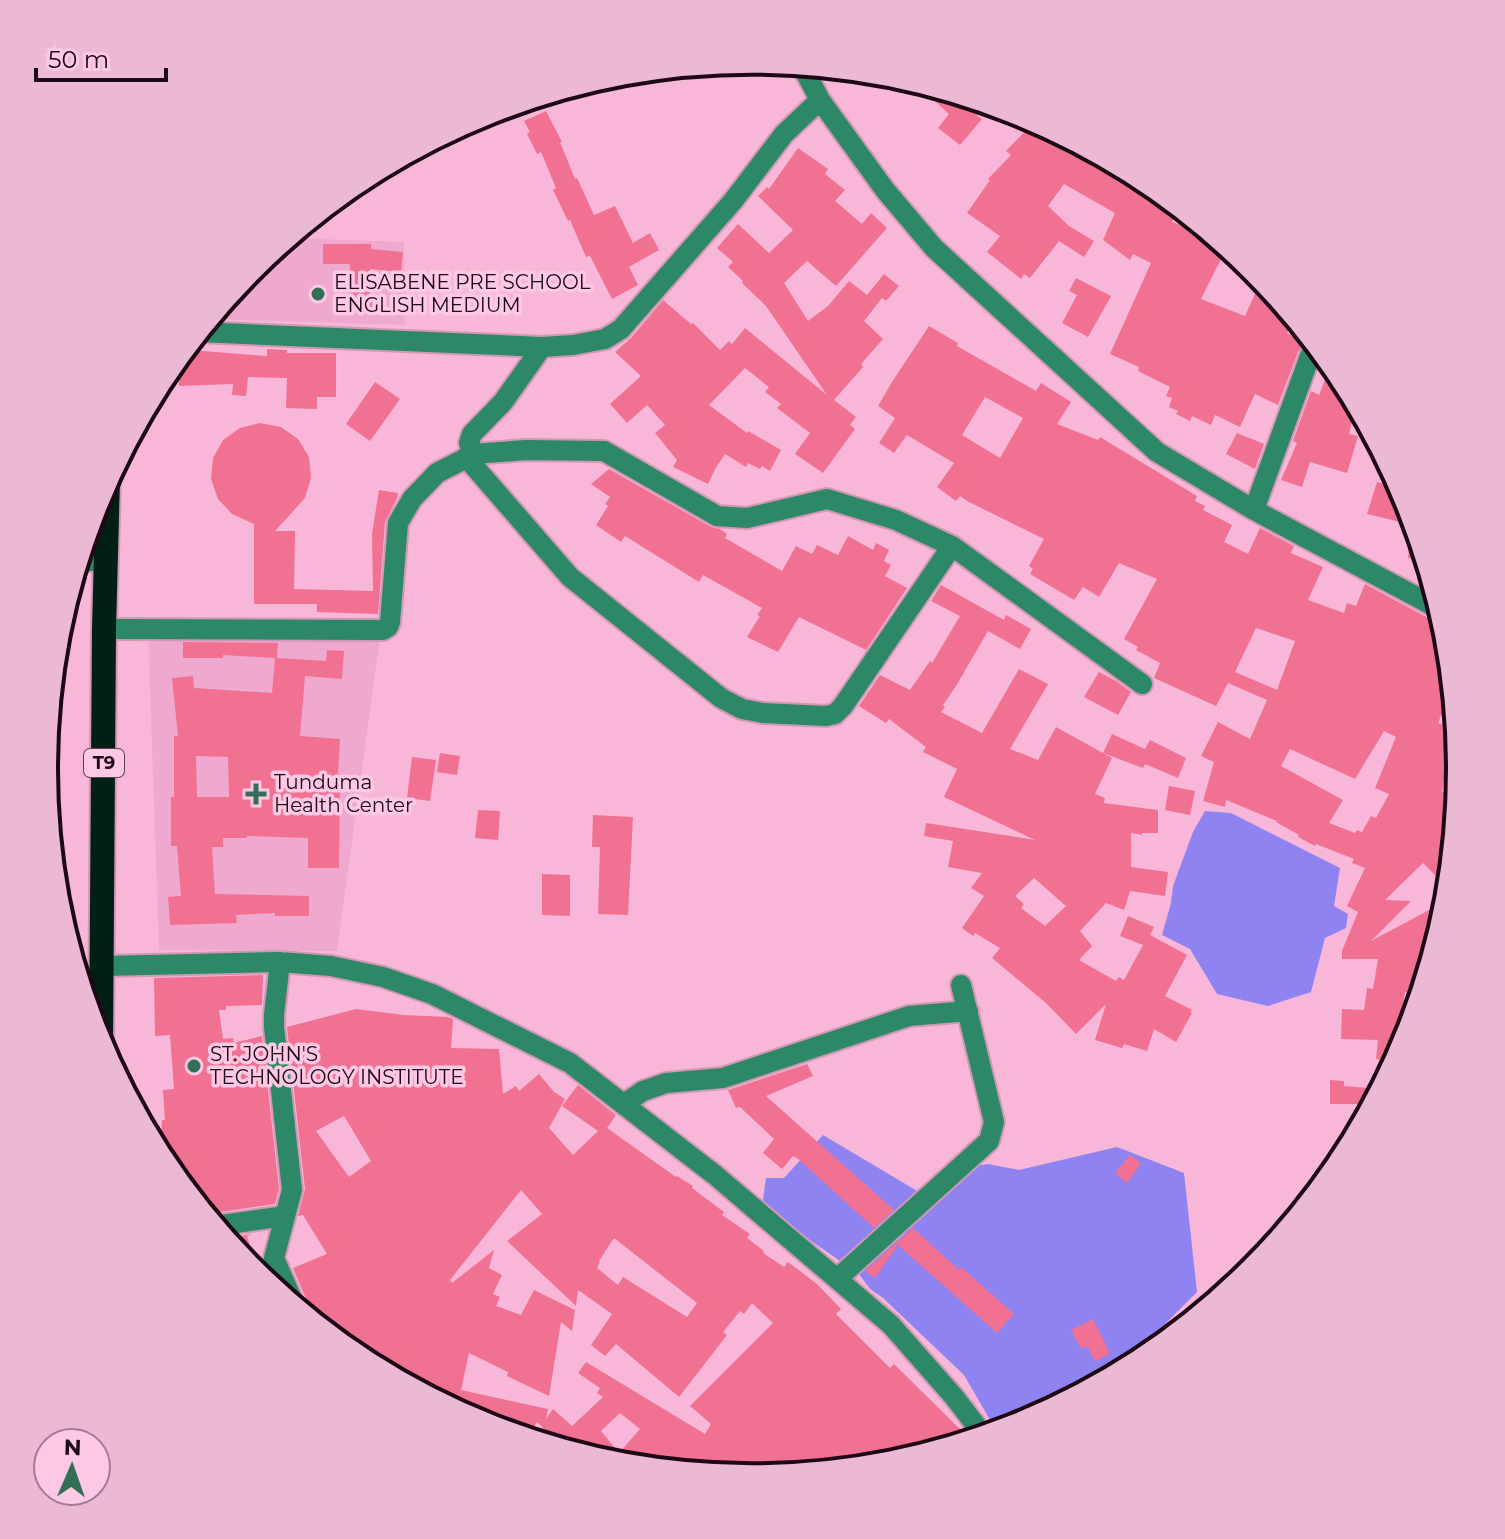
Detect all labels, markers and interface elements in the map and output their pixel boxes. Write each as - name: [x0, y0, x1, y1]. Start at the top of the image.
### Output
- scale bar: [36, 32, 166, 82]
- text: 50 m: [48, 45, 109, 74]
- place label: ELISABENE PRE SCHOOL ENGLISH MEDIUM: [334, 270, 591, 317]
- marker: ELISABENE PRE SCHOOL ENGLISH MEDIUM: [309, 285, 327, 303]
- road number: T9: [84, 749, 124, 777]
- place label: Tunduma Health Center: [274, 770, 413, 817]
- marker: Tunduma Health Center: [245, 783, 267, 805]
- place label: ST. JOHN'S TECHNOLOGY INSTITUTE: [210, 1042, 464, 1089]
- marker: ST. JOHN'S TECHNOLOGY INSTITUTE: [185, 1057, 203, 1075]
- north arrow: [32, 1427, 112, 1507]
- text: N: [63, 1434, 82, 1461]

